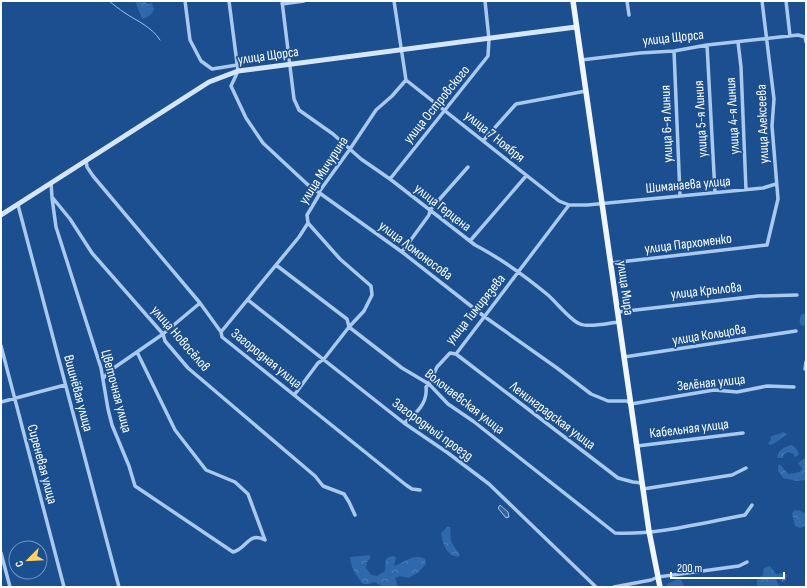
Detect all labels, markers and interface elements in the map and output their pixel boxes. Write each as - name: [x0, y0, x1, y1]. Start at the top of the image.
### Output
- street label: улица Щорса: [642, 26, 705, 49]
- street label: улица Щорса: [236, 43, 300, 68]
- street label: улица Островского: [400, 62, 473, 147]
- street label: улица 4-я Линия: [722, 77, 743, 155]
- street label: улица 5-я Линия: [690, 80, 711, 158]
- street label: улица Алексеева: [753, 84, 772, 164]
- street label: улица 6-я Линия: [657, 85, 676, 163]
- street label: улица 7 Ноября: [461, 107, 528, 166]
- street label: улица Мичурина: [295, 133, 352, 207]
- street label: Шиманаева улица: [645, 172, 731, 197]
- street label: улица Герцена: [411, 180, 475, 235]
- street label: улица Ломоносова: [375, 217, 456, 284]
- street label: улица Пархоменко: [643, 230, 733, 257]
- street label: улица Мира: [613, 260, 638, 316]
- street label: улица Тимирязева: [442, 271, 509, 348]
- street label: улица Крылова: [670, 278, 743, 303]
- street label: улица Новосёлов: [147, 302, 214, 375]
- street label: улица Кольцова: [671, 320, 747, 349]
- street label: Загородная улица: [228, 325, 306, 392]
- street label: Цветочная улица: [97, 348, 136, 434]
- street label: Вишнёвая улица: [60, 353, 97, 433]
- street label: Волочаевская улица: [421, 365, 508, 438]
- street label: Зелёная улица: [676, 370, 746, 395]
- street label: Ленинградская улица: [506, 377, 599, 453]
- street label: Загородный проезд: [389, 394, 477, 464]
- street label: Кабельная улица: [648, 415, 730, 442]
- street label: Сиреневая улица: [24, 422, 61, 506]
- north arrow: [8, 540, 48, 580]
- scale bar: [671, 554, 784, 580]
- text: С: [12, 558, 26, 569]
- text: 200 m: [677, 561, 703, 576]

